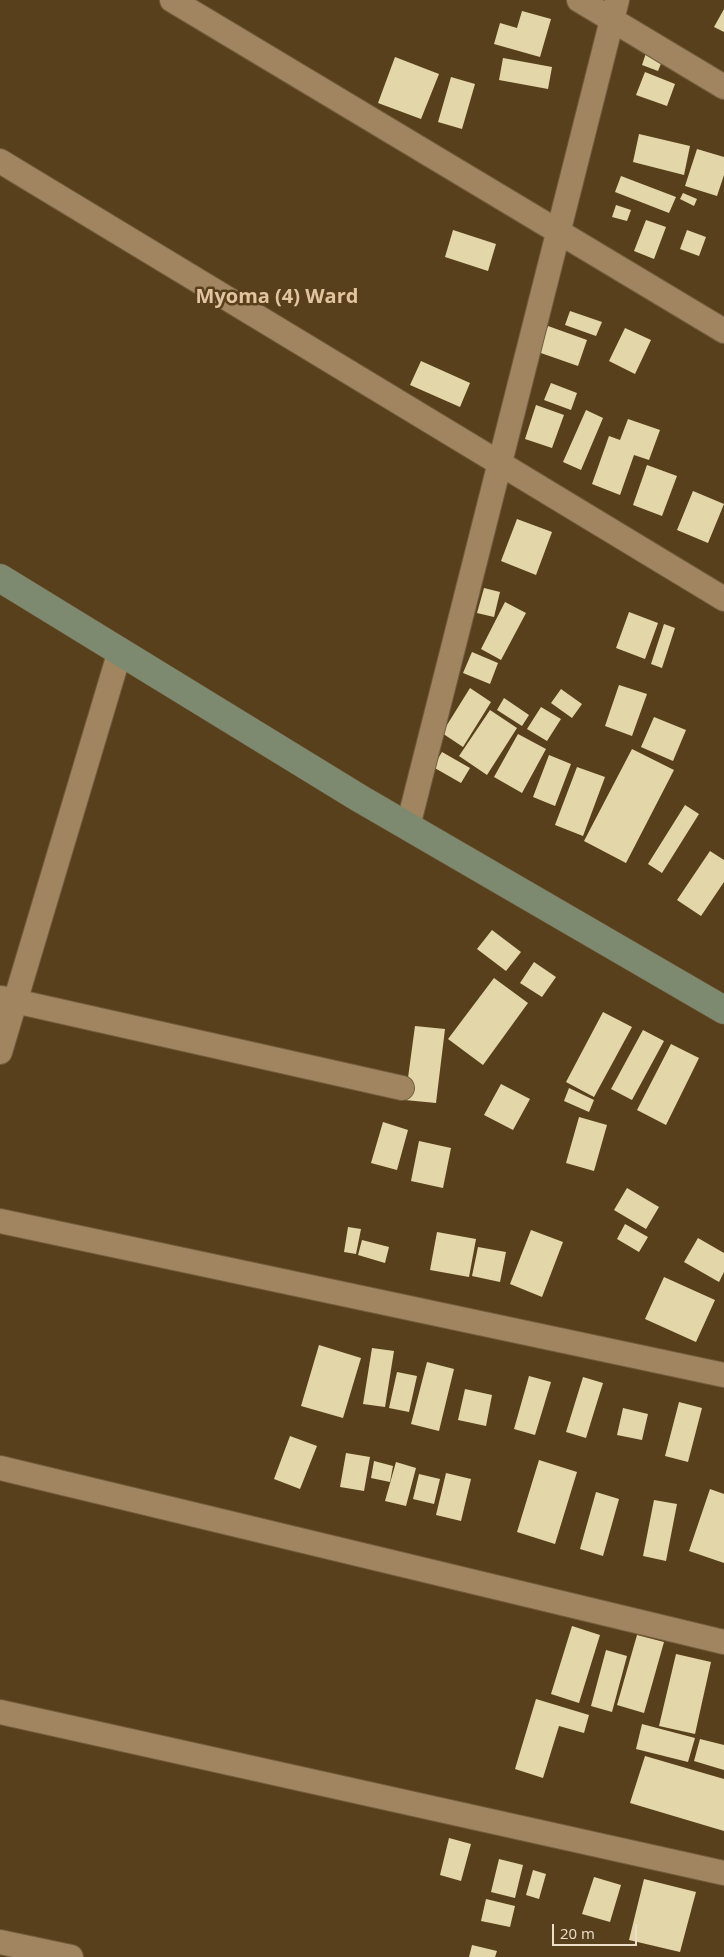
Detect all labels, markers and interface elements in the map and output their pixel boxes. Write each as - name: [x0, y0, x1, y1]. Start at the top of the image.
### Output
- district label: Myoma (4) Ward: [196, 285, 358, 309]
- scale bar: [554, 1914, 639, 1946]
- text: 20 m: [560, 1923, 595, 1943]

